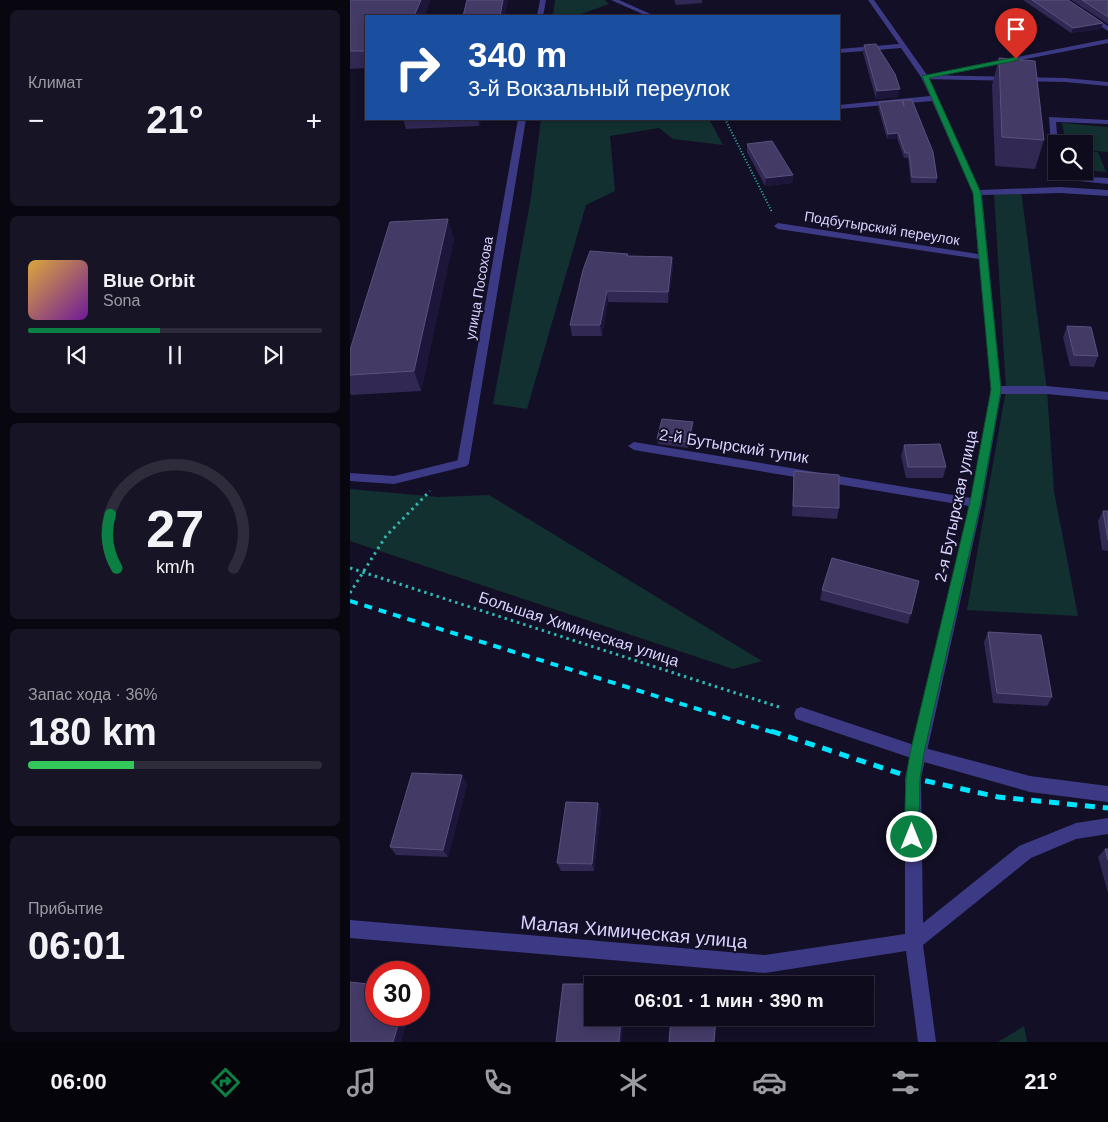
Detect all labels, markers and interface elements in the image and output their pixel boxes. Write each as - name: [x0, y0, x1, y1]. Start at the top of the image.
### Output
- pin: [995, 8, 1037, 59]
- icon: arrive: [1002, 15, 1030, 43]
- icon: right: [385, 35, 450, 100]
- text: 340 m: [468, 35, 567, 74]
- text: Климат: [28, 74, 82, 91]
- text: 3-й Вокзальный переулок: [468, 76, 730, 101]
- text: 21°: [146, 99, 204, 141]
- text: −: [28, 105, 44, 136]
- text: +: [306, 105, 322, 136]
- map controls: [1048, 135, 1093, 180]
- button: search: [1048, 135, 1093, 180]
- street label: Подбутырский переулок: [803, 208, 962, 248]
- street label: улица Посохова: [462, 235, 496, 341]
- text: Blue Orbit: [103, 270, 195, 291]
- text: Sona: [103, 292, 140, 309]
- icon: previous: [63, 341, 91, 369]
- icon: pause: [161, 341, 189, 369]
- icon: next: [259, 341, 287, 369]
- street label: 2-й Бутырский тупик: [658, 426, 811, 466]
- street label: 2-я Бутырская улица: [932, 429, 980, 583]
- text: 27: [146, 500, 204, 558]
- text: km/h: [156, 557, 194, 577]
- street label: Большая Химическая улица: [477, 589, 681, 670]
- text: Запас хода · 36%: [28, 686, 157, 703]
- text: 180 km: [28, 711, 157, 753]
- position arrow: [885, 810, 937, 862]
- text: Прибытие: [28, 900, 103, 917]
- street label: Малая Химическая улица: [520, 912, 749, 952]
- text: 06:01: [28, 925, 125, 967]
- speed limit sign: 30: [365, 961, 430, 1026]
- text: 06:01 · 1 мин · 390 m: [634, 990, 824, 1011]
- icon: directions: [208, 1065, 243, 1100]
- icon: music: [344, 1065, 379, 1100]
- icon: phone: [480, 1065, 515, 1100]
- icon: climate: [616, 1065, 651, 1100]
- icon: car: [752, 1065, 787, 1100]
- icon: filters: [888, 1065, 923, 1100]
- text: 06:00: [51, 1069, 107, 1094]
- text: 21°: [1024, 1069, 1057, 1094]

